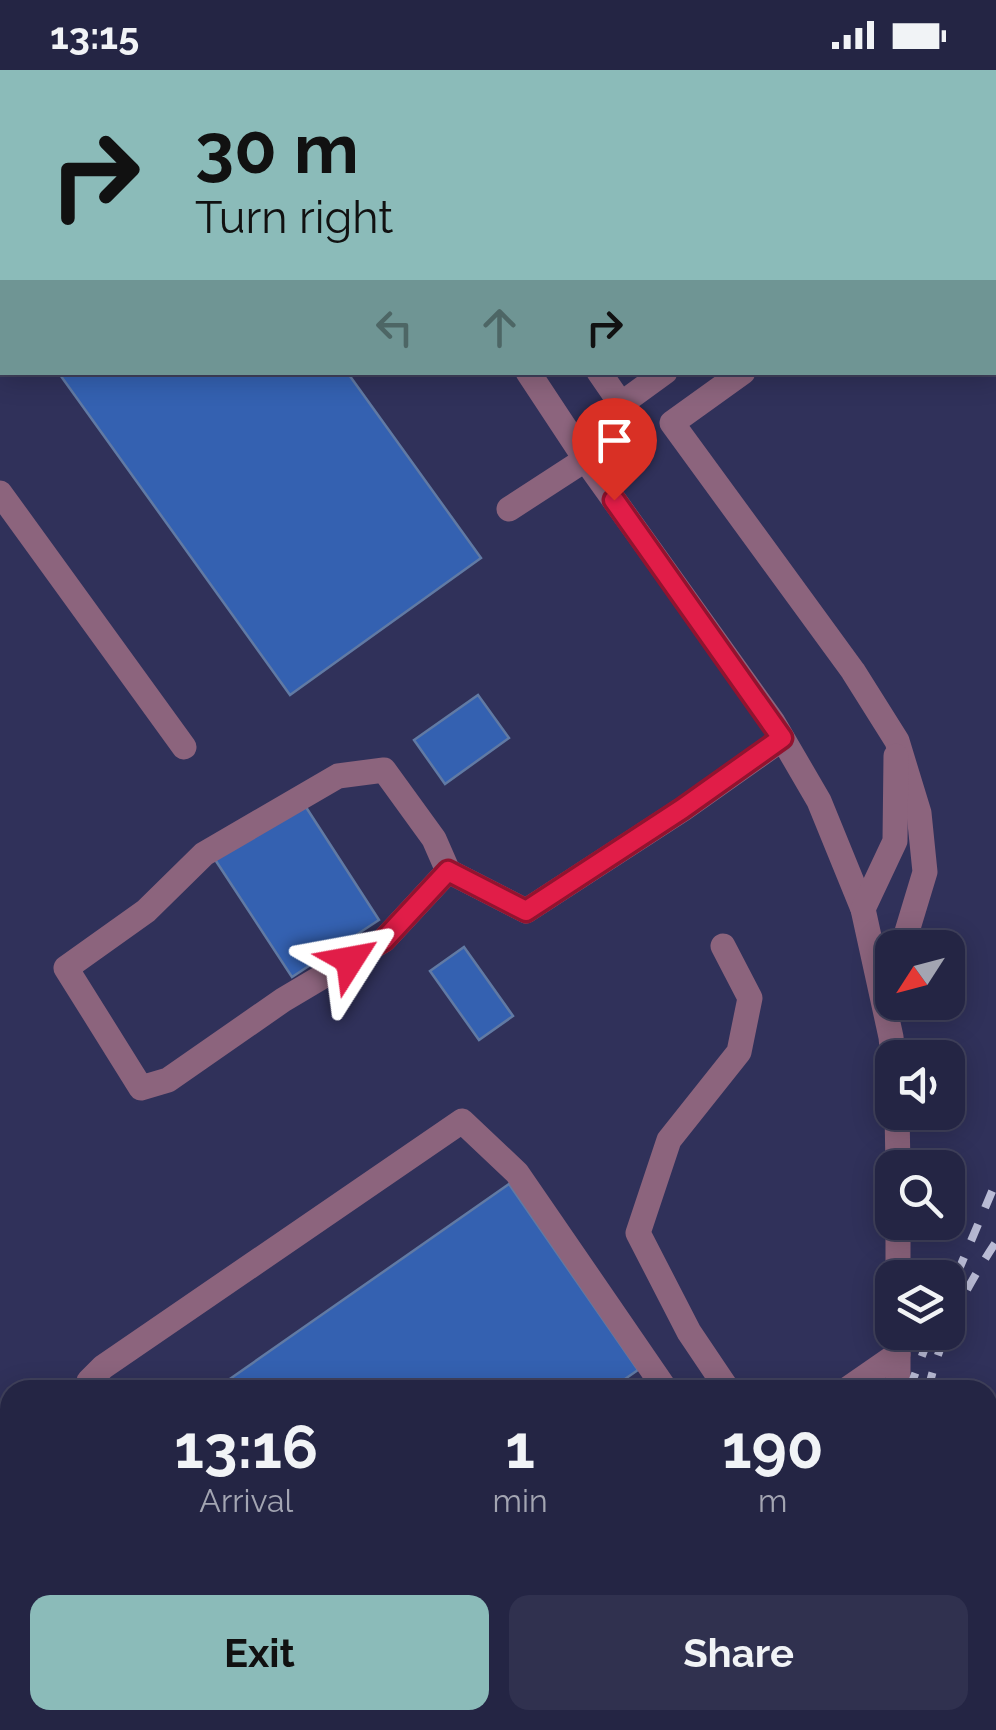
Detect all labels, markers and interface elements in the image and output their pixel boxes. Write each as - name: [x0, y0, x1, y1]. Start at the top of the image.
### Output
- text: 13:15: [50, 13, 139, 58]
- text: 30 m: [195, 107, 359, 189]
- icon: right: [30, 110, 160, 240]
- text: Turn right: [195, 191, 393, 244]
- icon: left: [367, 300, 422, 355]
- icon: ahead: [472, 300, 527, 355]
- icon: right: [577, 300, 632, 355]
- pin: [572, 398, 657, 501]
- icon: arrive: [587, 413, 642, 468]
- position arrow: [298, 908, 402, 1012]
- north arrow: [875, 930, 965, 1020]
- map controls: [875, 930, 965, 1350]
- button: sound: [875, 1040, 965, 1130]
- button: search: [875, 1150, 965, 1240]
- button: layers: [875, 1260, 965, 1350]
- text: 13:16: [174, 1412, 318, 1482]
- text: 1: [505, 1412, 535, 1482]
- text: 190: [722, 1412, 824, 1482]
- text: Arrival: [199, 1482, 293, 1519]
- text: min: [493, 1482, 548, 1519]
- text: m: [758, 1482, 788, 1519]
- button: Exit: [30, 1595, 489, 1710]
- button: Share: [509, 1595, 968, 1710]

